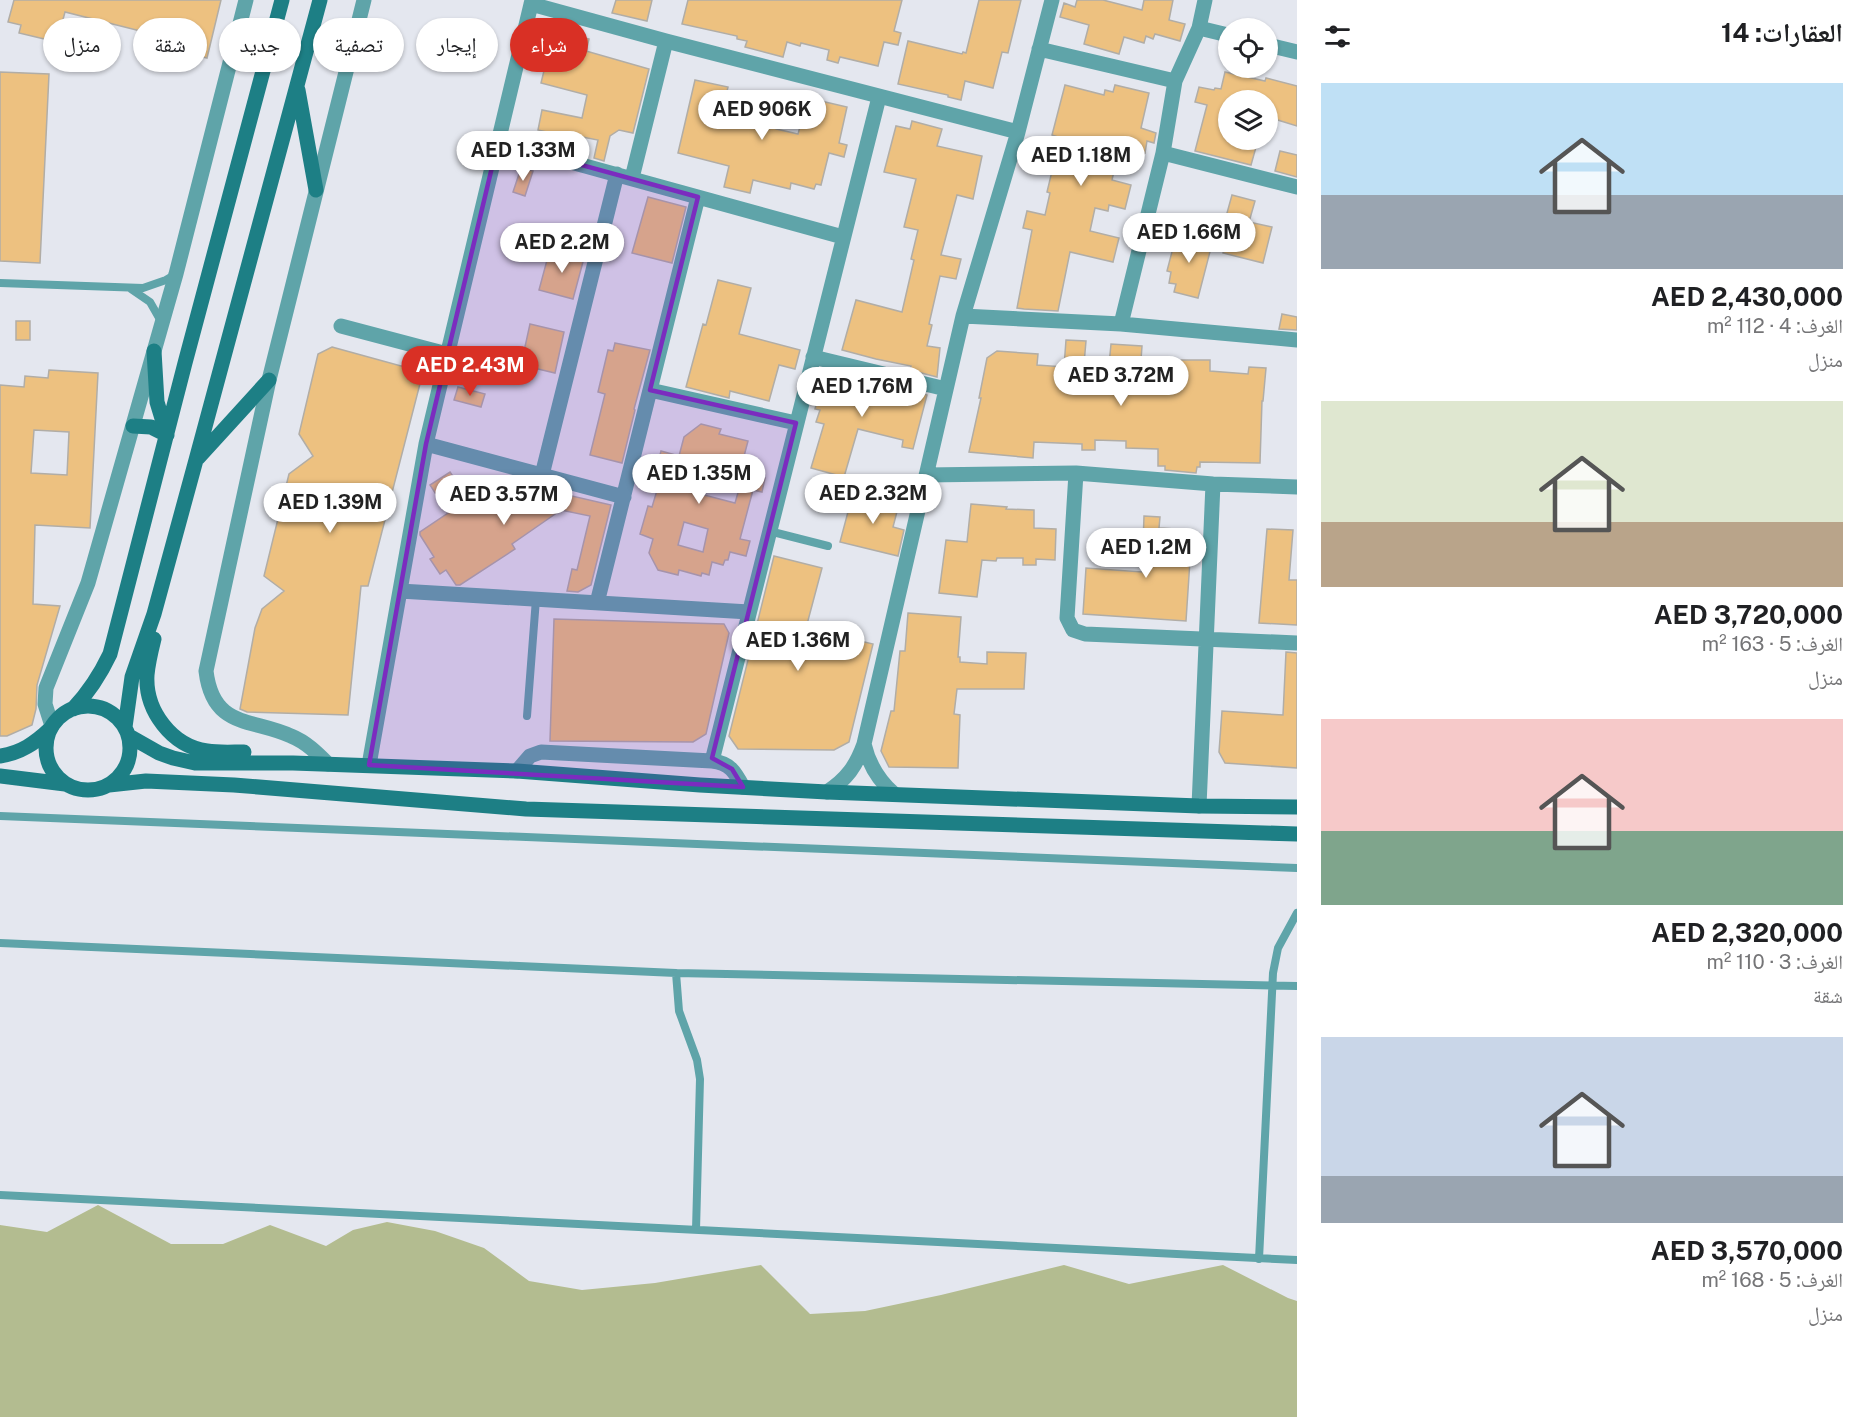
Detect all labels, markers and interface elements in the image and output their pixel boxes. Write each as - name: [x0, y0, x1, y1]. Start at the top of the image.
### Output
- text: العقارات: 14: [1721, 17, 1843, 48]
- chip: منزل: [43, 18, 121, 72]
- chip: شقة: [133, 18, 207, 72]
- chip: جديد: [219, 18, 301, 72]
- chip: تصفية: [313, 18, 404, 72]
- chip: إيجار: [416, 18, 498, 72]
- chip: شراء: [510, 18, 588, 72]
- map controls: [1218, 18, 1278, 150]
- button: locate: [1218, 18, 1278, 78]
- icon: filters: [1321, 20, 1354, 53]
- pin: AED 906K: [700, 90, 824, 141]
- button: layers: [1218, 90, 1278, 150]
- text: AED 906K: [712, 97, 812, 121]
- icon: home: [1528, 122, 1636, 230]
- pin: AED 1.33M: [454, 131, 592, 182]
- pin: AED 1.18M: [1012, 136, 1150, 187]
- text: AED 1.33M: [470, 138, 576, 162]
- text: AED 1.18M: [1031, 143, 1131, 167]
- pin: AED 1.66M: [1120, 213, 1258, 264]
- text: AED 1.66M: [1137, 220, 1241, 244]
- pin: AED 2.2M: [500, 223, 624, 274]
- text: AED 2.2M: [514, 230, 610, 254]
- text: AED 2,430,000: [1651, 281, 1843, 312]
- text: الغرف: 4 · 112 m²: [1707, 314, 1843, 338]
- pin: AED 2.43M: [401, 346, 539, 397]
- text: منزل: [1808, 348, 1843, 372]
- text: AED 2.43M: [416, 353, 525, 377]
- pin: AED 3.72M: [1052, 356, 1190, 407]
- text: AED 3.72M: [1068, 363, 1174, 387]
- pin: AED 1.76M: [793, 367, 931, 418]
- text: AED 1.76M: [811, 374, 913, 398]
- icon: home: [1528, 440, 1636, 548]
- pin: AED 1.35M: [630, 454, 768, 505]
- text: AED 1.35M: [646, 461, 752, 485]
- pin: AED 2.32M: [804, 474, 942, 525]
- pin: AED 3.57M: [435, 475, 573, 526]
- text: AED 2.32M: [819, 481, 927, 505]
- text: AED 3.57M: [449, 482, 559, 506]
- pin: AED 1.39M: [261, 483, 399, 534]
- text: AED 1.39M: [278, 490, 382, 514]
- pin: AED 1.2M: [1084, 528, 1208, 579]
- text: AED 1.2M: [1100, 535, 1192, 559]
- text: AED 3,720,000: [1654, 599, 1843, 630]
- pin: AED 1.36M: [729, 621, 867, 672]
- text: AED 1.36M: [746, 628, 850, 652]
- text: الغرف: 5 · 163 m²: [1702, 632, 1843, 656]
- text: منزل: [1808, 666, 1843, 690]
- icon: home: [1528, 758, 1636, 866]
- text: AED 2,320,000: [1651, 917, 1843, 948]
- text: الغرف: 3 · 110 m²: [1707, 950, 1843, 974]
- text: شقة: [1813, 984, 1843, 1008]
- icon: home: [1528, 1076, 1636, 1184]
- text: AED 3,570,000: [1651, 1235, 1843, 1266]
- text: الغرف: 5 · 168 m²: [1702, 1268, 1843, 1292]
- text: منزل: [1808, 1302, 1843, 1326]

